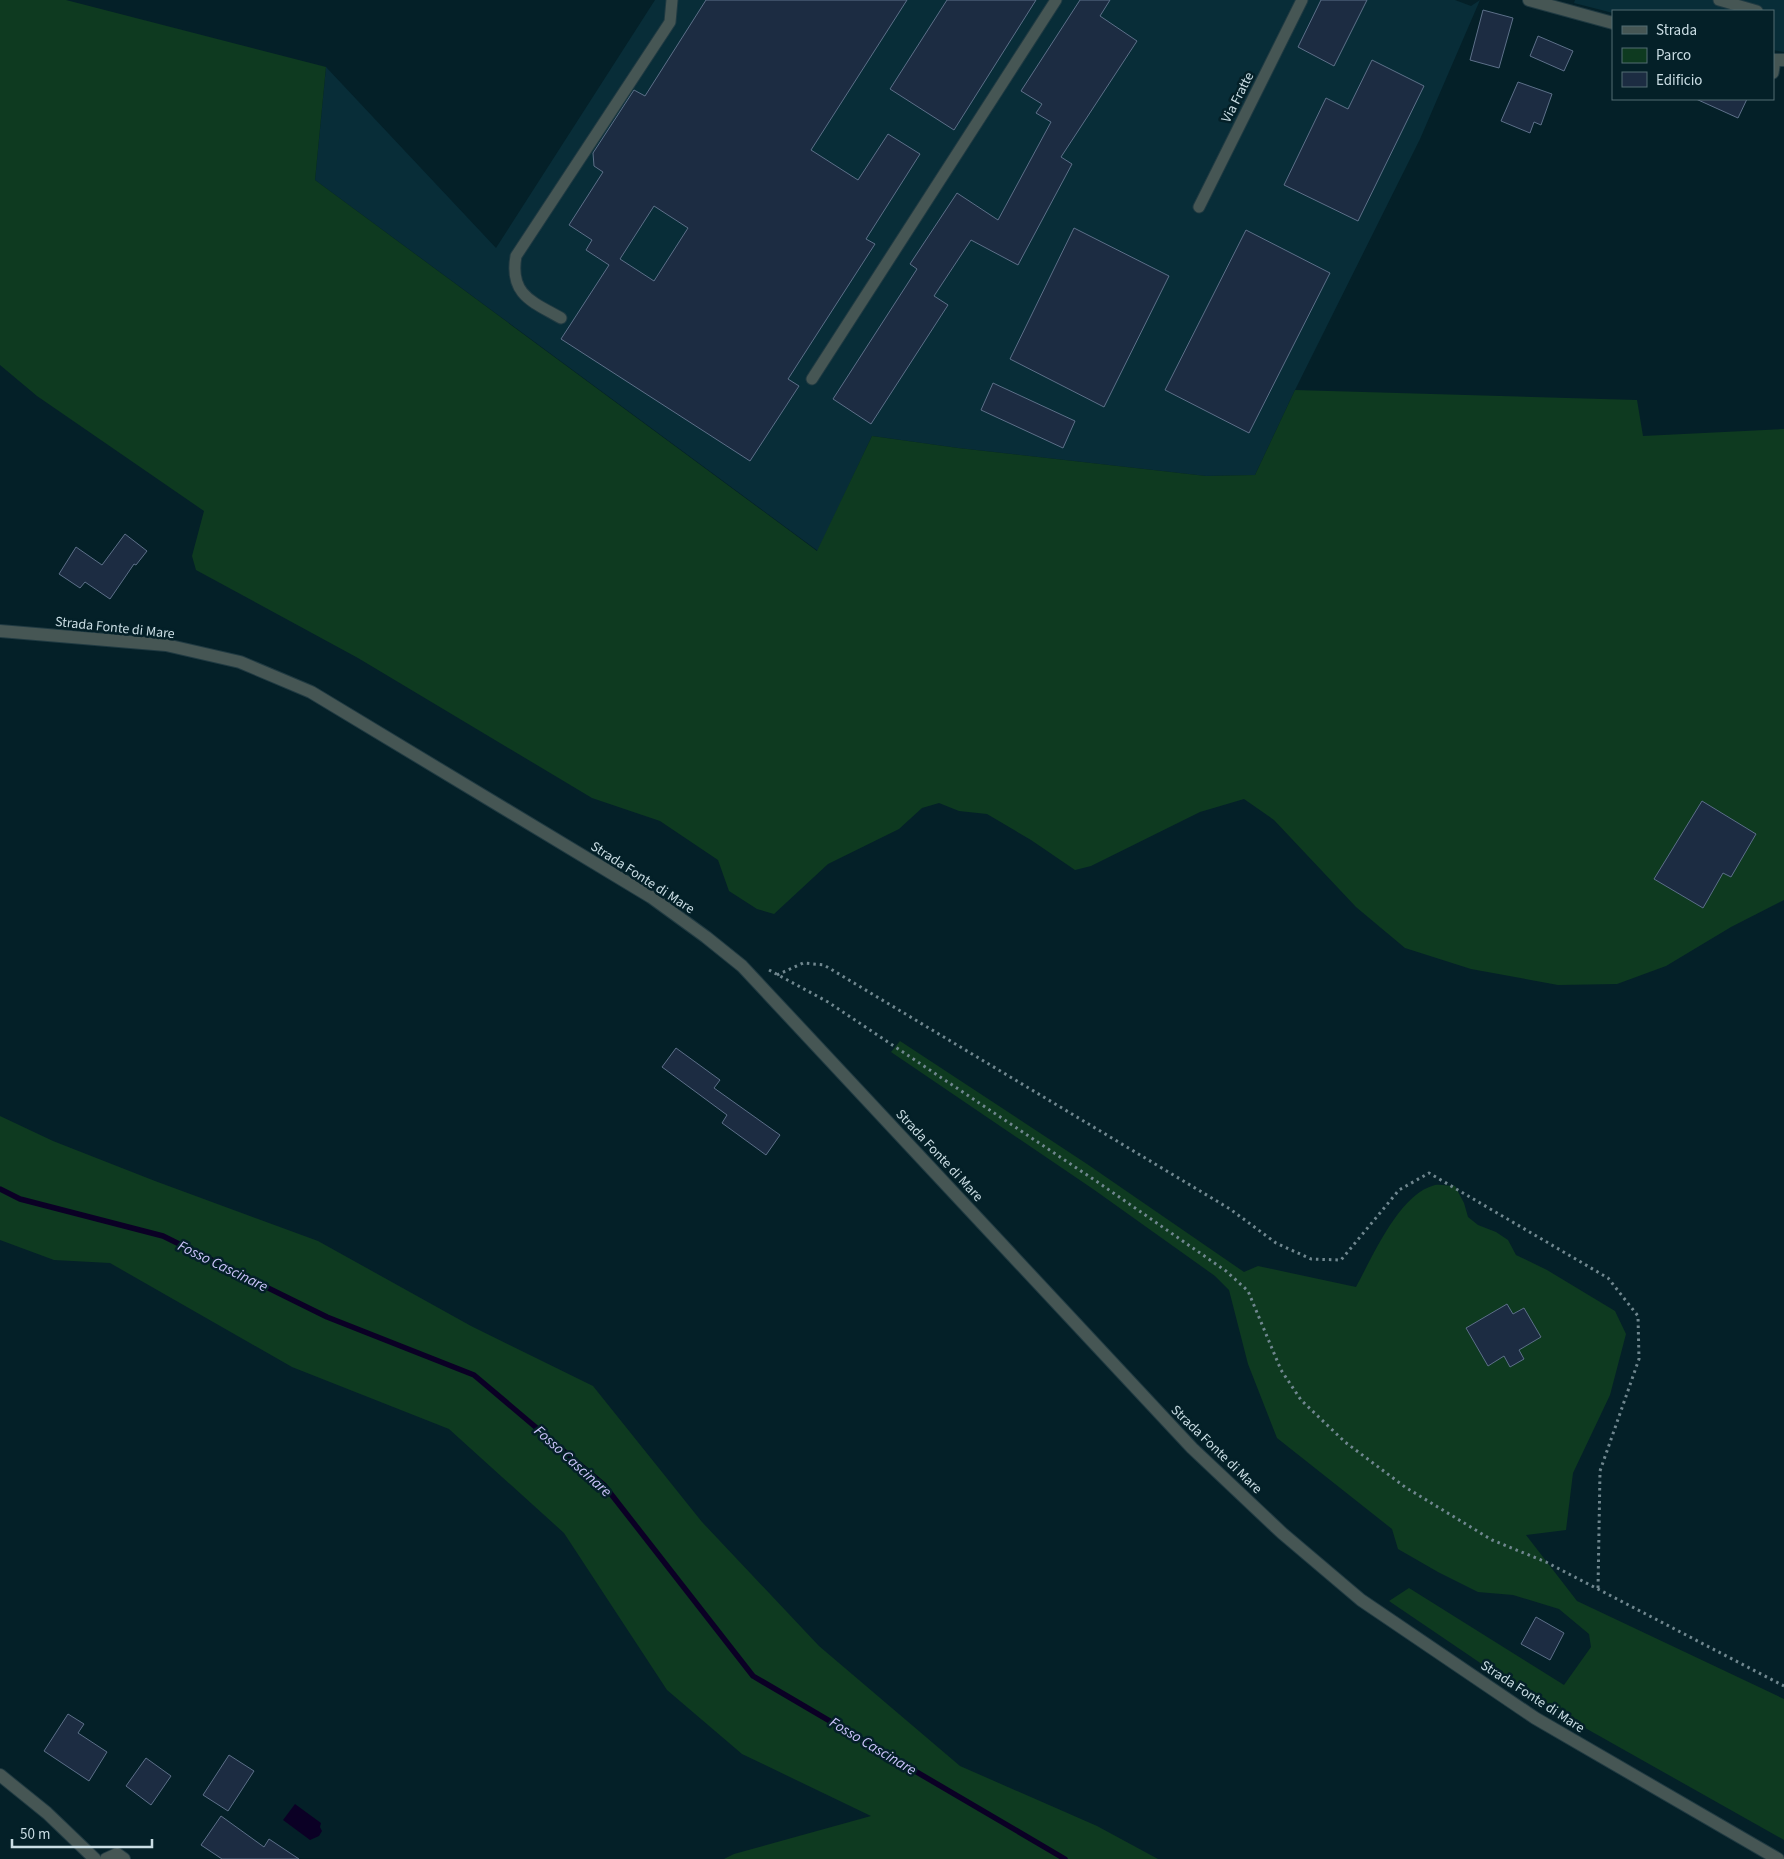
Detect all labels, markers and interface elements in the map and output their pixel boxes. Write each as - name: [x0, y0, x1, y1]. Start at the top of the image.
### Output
- legend: [1612, 10, 1774, 100]
- text: Strada: [1656, 20, 1697, 41]
- text: Parco: [1656, 45, 1691, 66]
- street label: Via Fratte: [1217, 69, 1259, 126]
- text: Edificio: [1656, 70, 1703, 91]
- street label: Strada Fonte di Mare: [54, 612, 176, 644]
- street label: Strada Fonte di Mare: [587, 837, 698, 919]
- street label: Strada Fonte di Mare: [891, 1105, 988, 1207]
- water label: Fosso Cascinare: [174, 1236, 271, 1297]
- street label: Strada Fonte di Mare: [1166, 1401, 1267, 1499]
- water label: Fosso Cascinare: [529, 1421, 616, 1502]
- street label: Strada Fonte di Mare: [1477, 1656, 1588, 1738]
- water label: Fosso Cascinare: [825, 1712, 920, 1781]
- scale bar: [12, 1816, 152, 1848]
- text: 50 m: [20, 1824, 50, 1845]

